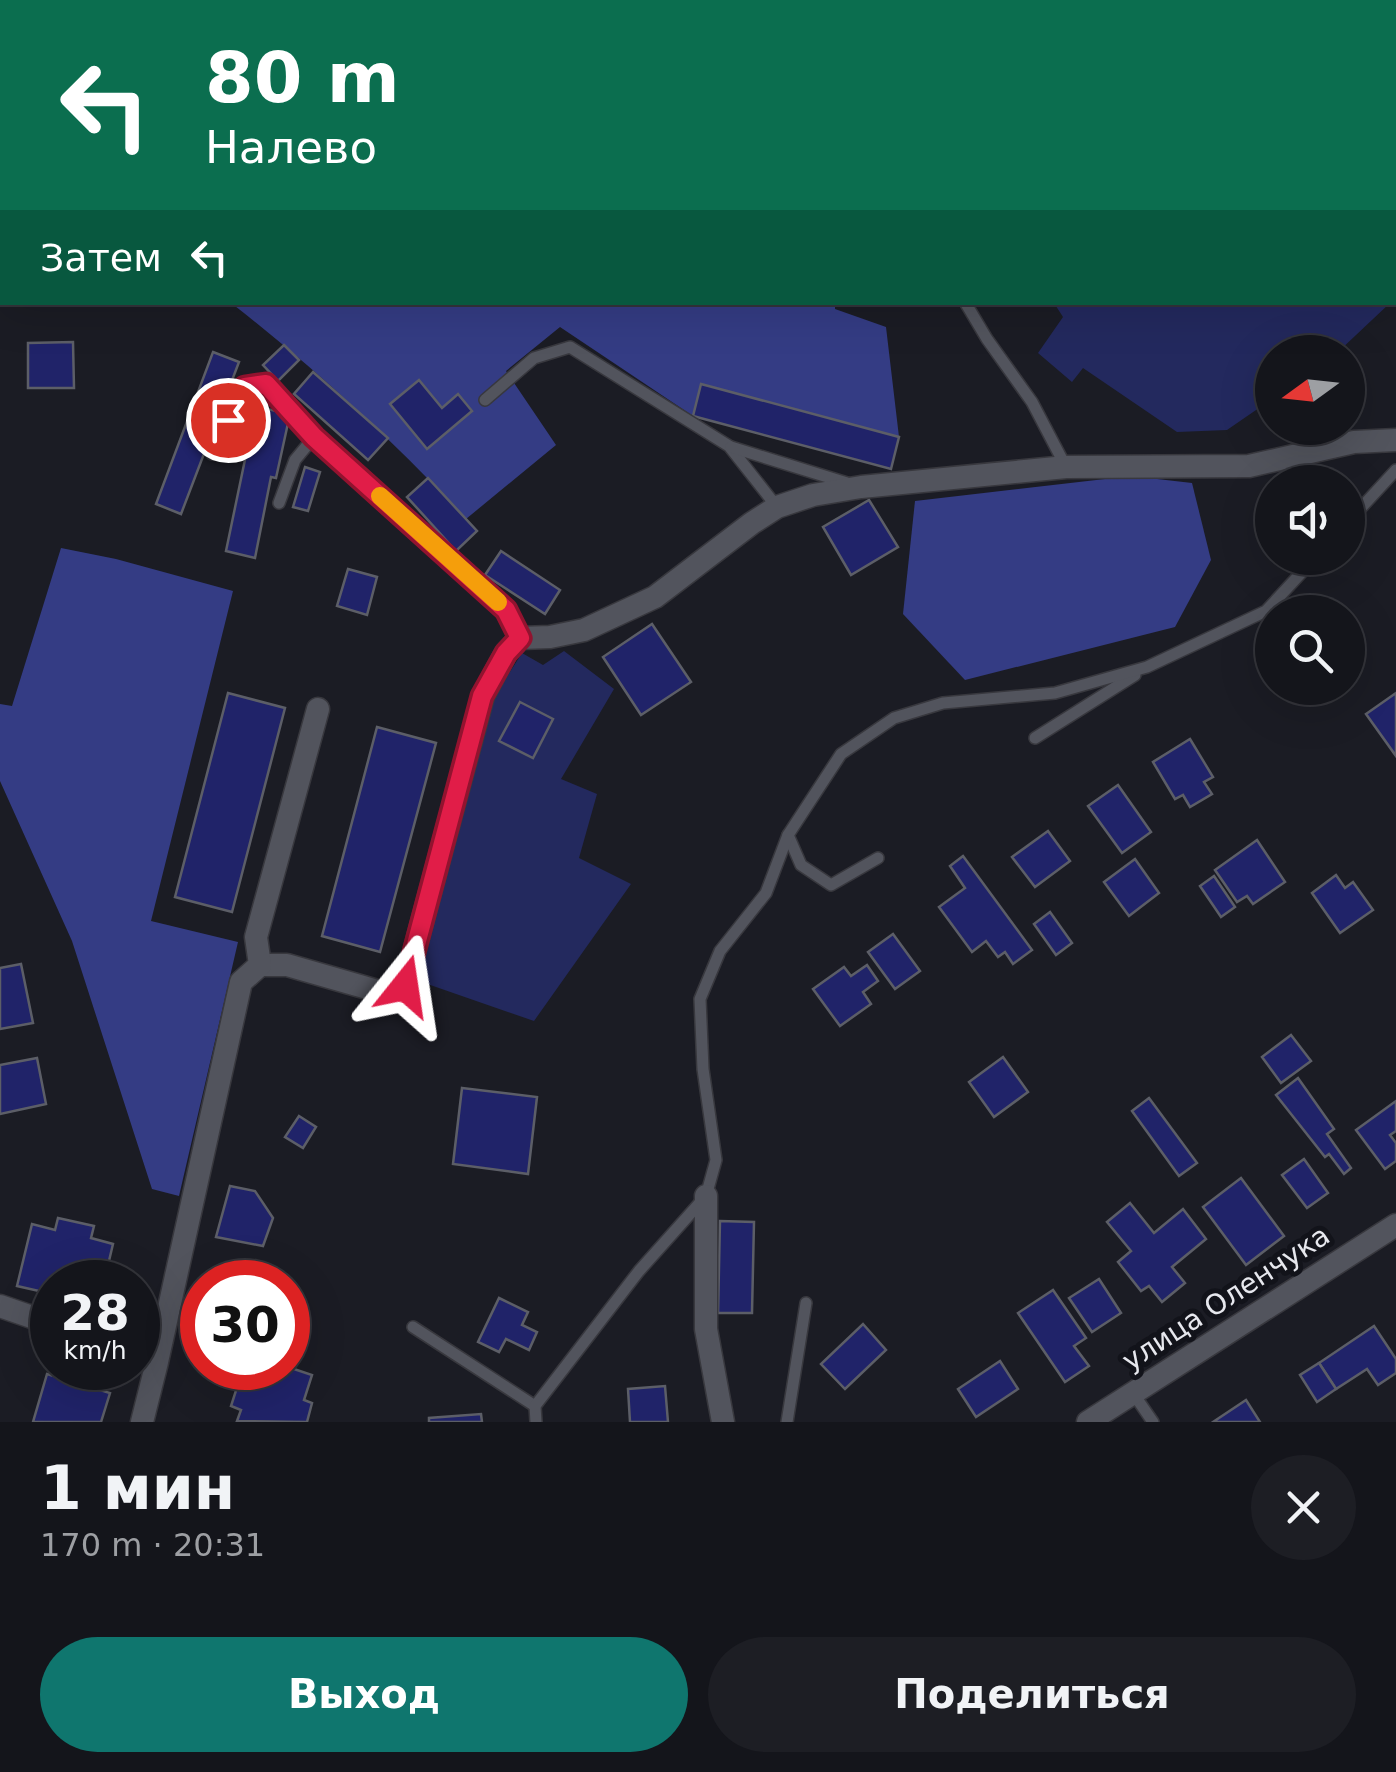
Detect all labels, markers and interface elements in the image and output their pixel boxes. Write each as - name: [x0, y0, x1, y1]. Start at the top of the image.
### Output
- text: 80 m: [205, 37, 400, 119]
- icon: left: [40, 40, 170, 170]
- text: Налево: [205, 121, 377, 174]
- icon: left: [182, 230, 237, 285]
- text: Затем: [40, 236, 162, 280]
- north arrow: [1255, 335, 1365, 445]
- map controls: [1255, 335, 1365, 705]
- pin: [186, 378, 271, 463]
- icon: arrive: [201, 393, 256, 448]
- button: sound: [1255, 465, 1365, 575]
- button: search: [1255, 595, 1365, 705]
- position arrow: [353, 934, 457, 1038]
- street label: улица Оленчука: [1116, 1219, 1336, 1377]
- speed limit sign: 30: [180, 1260, 310, 1390]
- text: 28: [60, 1284, 130, 1342]
- text: km/h: [63, 1336, 127, 1365]
- text: 1 мин: [40, 1453, 235, 1523]
- button: close: [1251, 1455, 1356, 1560]
- text: 170 m · 20:31: [40, 1526, 265, 1564]
- button: Выход: [40, 1637, 688, 1752]
- button: Поделиться: [708, 1637, 1356, 1752]

